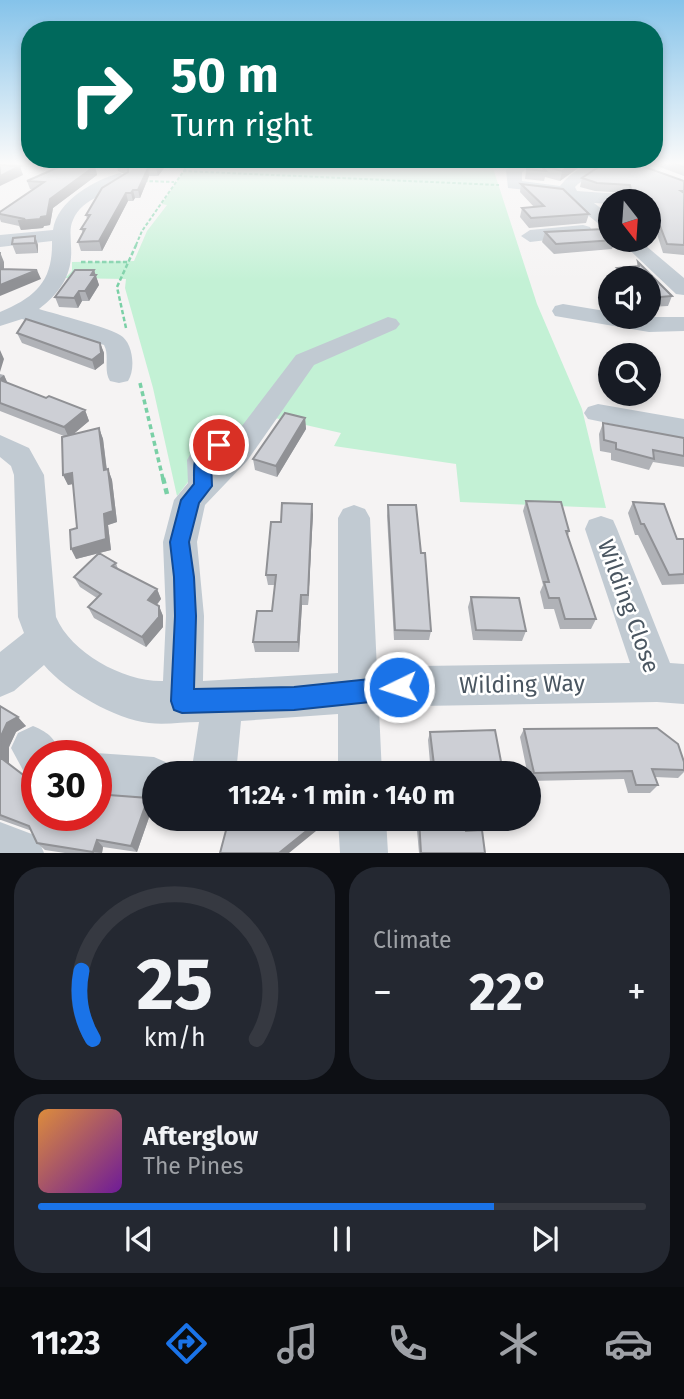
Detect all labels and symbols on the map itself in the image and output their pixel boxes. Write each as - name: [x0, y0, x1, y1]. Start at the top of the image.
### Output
- north arrow: [598, 189, 662, 252]
- pin: [189, 415, 249, 475]
- street label: Wilding Close: [592, 535, 666, 677]
- position arrow: [362, 650, 436, 724]
- street label: Wilding Way: [459, 669, 586, 699]
- speed limit sign: 30: [21, 740, 112, 831]

